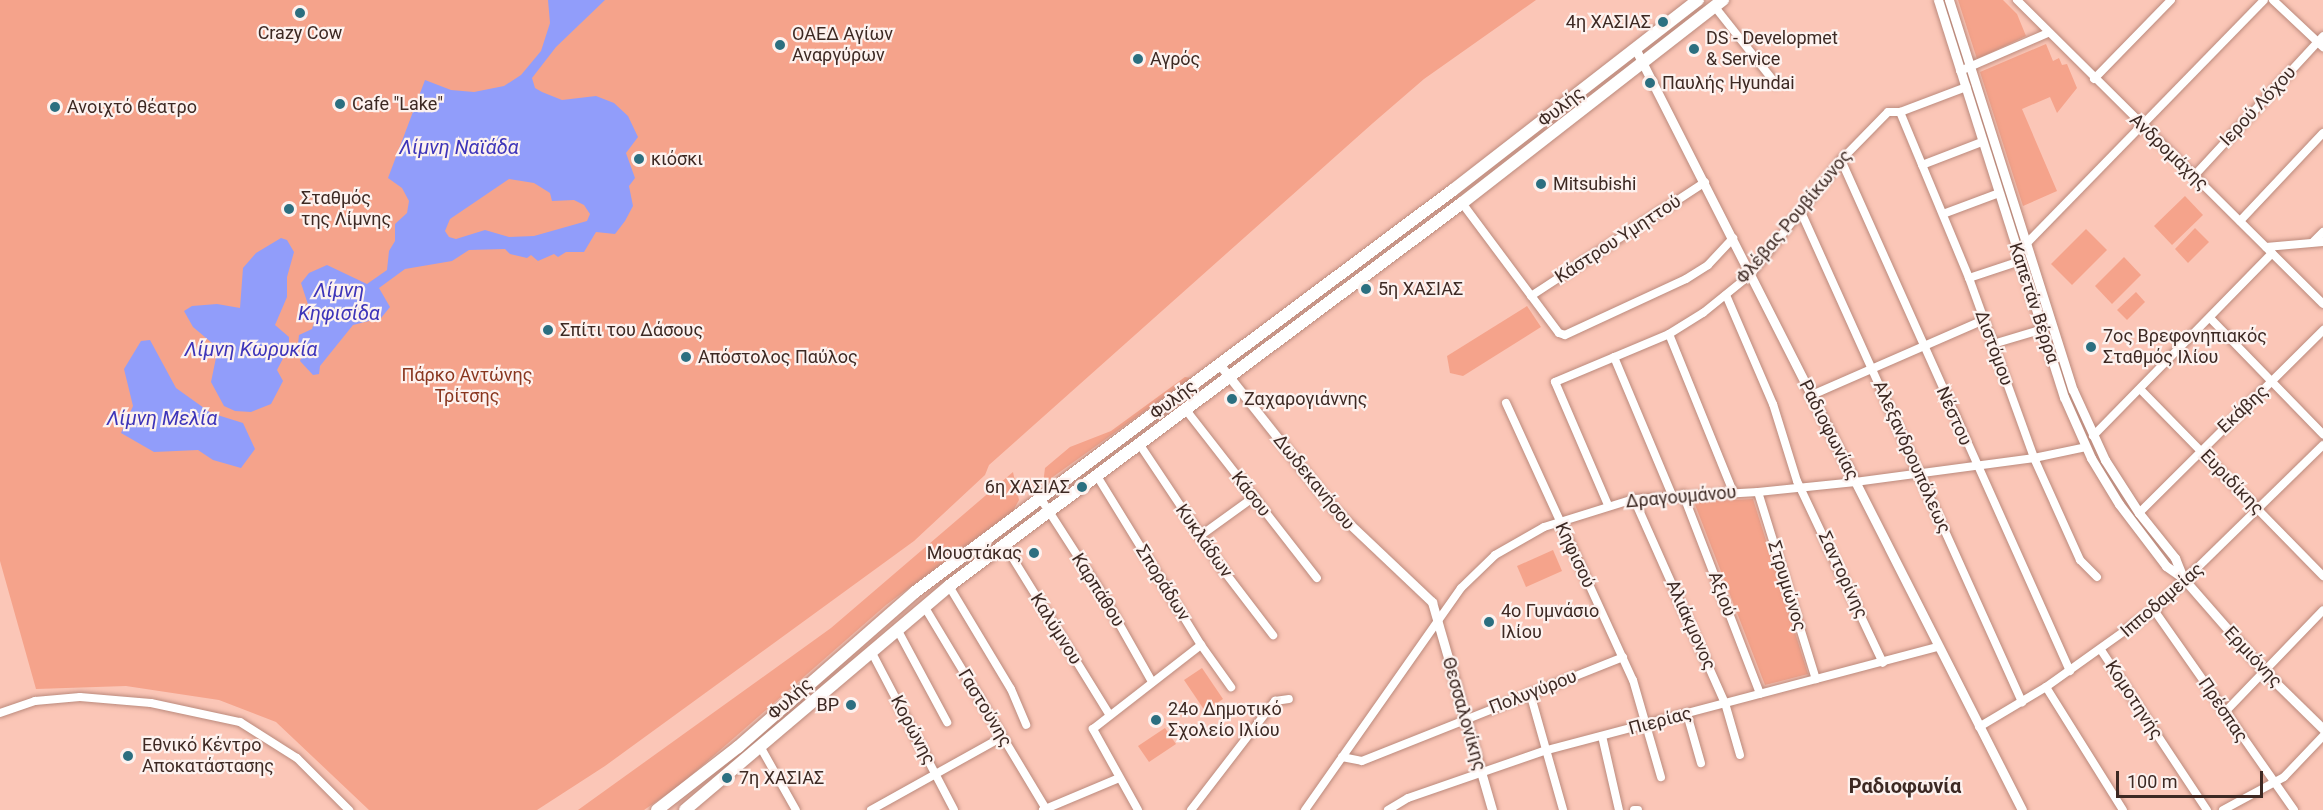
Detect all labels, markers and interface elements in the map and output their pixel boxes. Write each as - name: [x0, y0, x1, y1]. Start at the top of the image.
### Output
- marker: Crazy Cow: [293, 6, 307, 20]
- place label: 4η ΧΑΣΙΑΣ: [1566, 11, 1651, 33]
- marker: 4η ΧΑΣΙΑΣ: [1656, 15, 1670, 29]
- place label: Crazy Cow: [258, 22, 342, 44]
- place label: ΟΑΕΔ Αγίων Αναργύρων: [792, 24, 893, 66]
- place label: DS - Developmet & Service: [1706, 28, 1838, 70]
- marker: ΟΑΕΔ Αγίων Αναργύρων: [773, 38, 787, 52]
- marker: DS - Developmet & Service: [1687, 42, 1701, 56]
- place label: Αγρός: [1150, 48, 1200, 70]
- marker: Αγρός: [1131, 52, 1145, 66]
- street label: Ιερού Λόχου: [2216, 62, 2300, 150]
- place label: Παυλής Hyundai: [1662, 72, 1795, 94]
- marker: Παυλής Hyundai: [1643, 76, 1657, 90]
- street label: Φυλής: [1534, 82, 1588, 132]
- place label: Cafe "Lake": [352, 93, 443, 115]
- place label: Ανοιχτό θέατρο: [67, 96, 197, 118]
- marker: Cafe "Lake": [333, 97, 347, 111]
- marker: Ανοιχτό θέατρο: [48, 100, 62, 114]
- street label: Ανδρομάχης: [2125, 109, 2213, 195]
- water label: Λίμνη Ναϊάδα: [399, 135, 519, 159]
- street label: Φλέβας Ρουβίκωνος: [1732, 146, 1856, 288]
- place label: κιόσκι: [651, 148, 703, 170]
- marker: κιόσκι: [632, 152, 646, 166]
- place label: Mitsubishi: [1553, 173, 1636, 195]
- marker: Mitsubishi: [1534, 177, 1548, 191]
- place label: Σταθμός της Λίμνης: [301, 188, 391, 230]
- street label: Κάστρου Υμηττού: [1551, 190, 1685, 288]
- marker: Σταθμός της Λίμνης: [282, 202, 296, 216]
- street label: Καπετάν Βέρρα: [2004, 240, 2064, 366]
- water label: Λίμνη Κηφισίδα: [298, 278, 380, 325]
- place label: 5η ΧΑΣΙΑΣ: [1378, 278, 1463, 300]
- marker: 5η ΧΑΣΙΑΣ: [1359, 282, 1373, 296]
- street label: Διστόμου: [1970, 307, 2018, 389]
- place label: Σπίτι του Δάσους: [560, 319, 703, 341]
- marker: Σπίτι του Δάσους: [541, 323, 555, 337]
- place label: 7ος Βρεφονηπιακός Σταθμός Ιλίου: [2103, 326, 2267, 368]
- water label: Λίμνη Κωρυκία: [184, 337, 318, 361]
- marker: 7ος Βρεφονηπιακός Σταθμός Ιλίου: [2084, 340, 2098, 354]
- place label: Απόστολος Παύλος: [698, 346, 858, 368]
- marker: Απόστολος Παύλος: [679, 350, 693, 364]
- park label: Πάρκο Αντώνης Τρίτσης: [402, 365, 532, 407]
- street label: Φυλής: [1146, 376, 1200, 424]
- street label: Ραδιοφωνίας: [1795, 376, 1863, 484]
- street label: Αλεξανδρουπόλεως: [1869, 377, 1955, 537]
- street label: Εκάβης: [2213, 380, 2273, 438]
- street label: Νέστου: [1931, 383, 1977, 449]
- place label: Ζαχαρογιάννης: [1244, 388, 1368, 410]
- marker: Ζαχαρογιάννης: [1225, 392, 1239, 406]
- water label: Λίμνη Μελία: [107, 406, 217, 430]
- street label: Δωδεκανήσου: [1269, 430, 1359, 534]
- street label: Ευριδίκης: [2196, 445, 2268, 519]
- street label: Κάσου: [1227, 467, 1275, 521]
- place label: 6η ΧΑΣΙΑΣ: [985, 476, 1070, 498]
- marker: 6η ΧΑΣΙΑΣ: [1075, 480, 1089, 494]
- street label: Δραγουμάνου: [1625, 481, 1737, 513]
- street label: Κυκλάδων: [1171, 500, 1237, 582]
- street label: Κηφισού: [1550, 519, 1600, 591]
- street label: Σαντορίνης: [1813, 528, 1873, 622]
- street label: Στρυμώνος: [1763, 538, 1811, 634]
- street label: Σποράδων: [1131, 541, 1195, 625]
- place label: Μουστάκας: [927, 542, 1022, 564]
- marker: Μουστάκας: [1027, 546, 1041, 560]
- street label: Καρπάθου: [1067, 549, 1129, 631]
- street label: Ιπποδαμείας: [2116, 558, 2208, 642]
- street label: Αξιού: [1704, 568, 1740, 620]
- street label: Αλιάκμονος: [1661, 576, 1721, 674]
- street label: Καλύμνου: [1026, 589, 1086, 669]
- place label: 4ο Γυμνάσιο Ιλίου: [1501, 601, 1599, 644]
- marker: 4ο Γυμνάσιο Ιλίου: [1482, 615, 1496, 629]
- street label: Ερμιόνης: [2219, 622, 2287, 692]
- street label: Θεσσαλονίκης: [1437, 655, 1491, 773]
- street label: Κομοτηνής: [2100, 656, 2168, 744]
- street label: Γαστούνης: [953, 665, 1017, 751]
- street label: Πολυγύρου: [1486, 665, 1580, 719]
- street label: Φυλής: [763, 673, 817, 725]
- street label: Πρέσπας: [2193, 673, 2253, 747]
- street label: Κορώνης: [886, 692, 940, 768]
- place label: BP: [816, 694, 839, 716]
- marker: BP: [844, 698, 858, 712]
- place label: 24ο Δημοτικό Σχολείο Ιλίου: [1168, 699, 1282, 742]
- street label: Πιερίας: [1626, 702, 1694, 740]
- marker: 24ο Δημοτικό Σχολείο Ιλίου: [1149, 713, 1163, 727]
- place label: Εθνικό Κέντρο Αποκατάστασης: [142, 735, 274, 777]
- marker: Εθνικό Κέντρο Αποκατάστασης: [119, 747, 137, 765]
- scale bar: [2119, 759, 2266, 797]
- place label: 7η ΧΑΣΙΑΣ: [739, 767, 824, 789]
- marker: 7η ΧΑΣΙΑΣ: [720, 771, 734, 785]
- text: 100 m: [2127, 771, 2178, 792]
- district label: Ραδιοφωνία: [1849, 774, 1961, 798]

